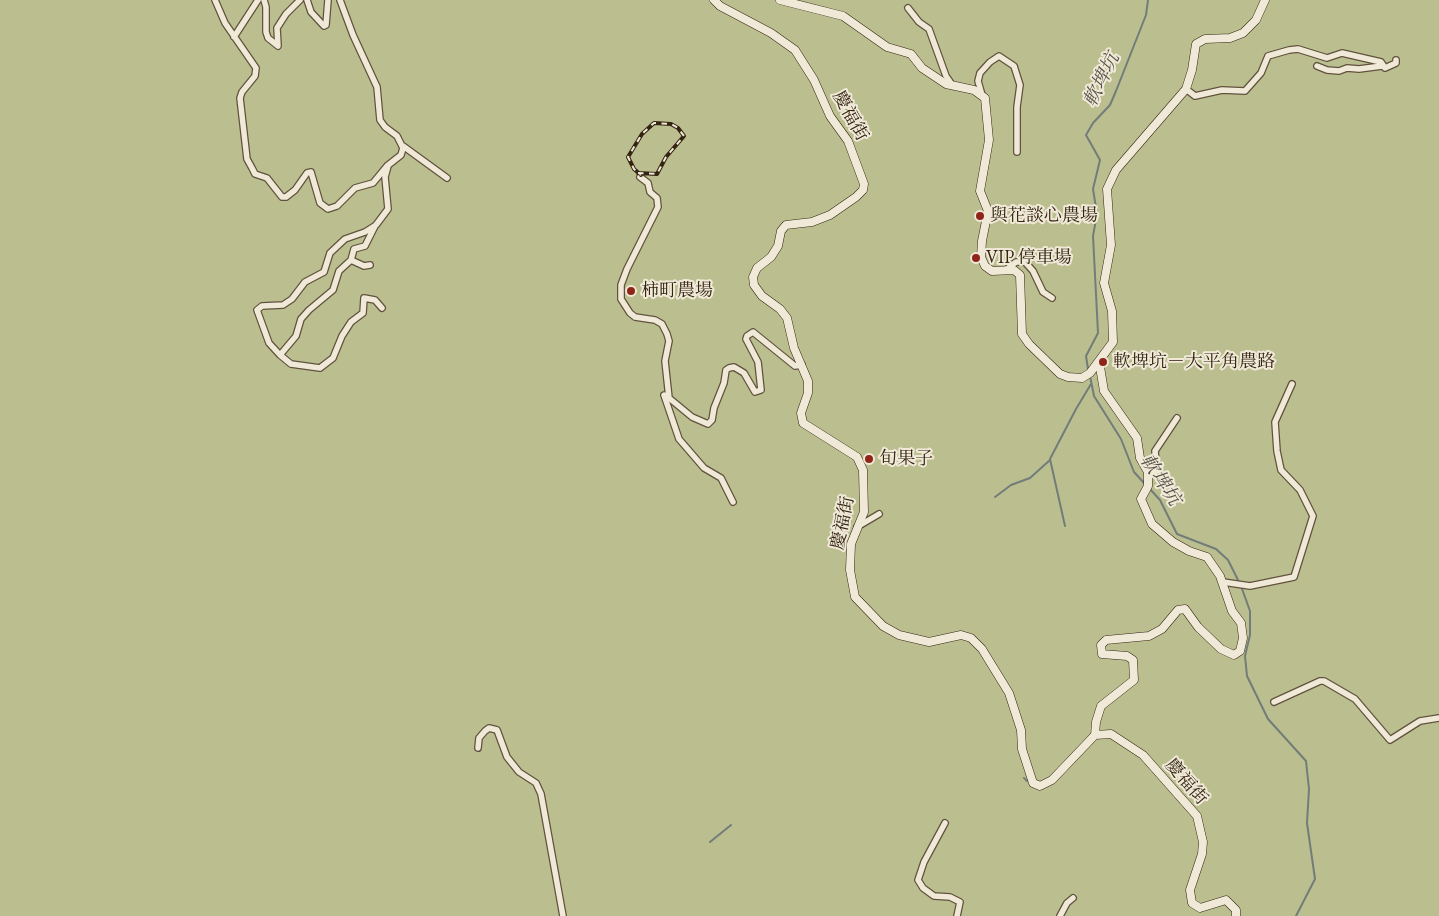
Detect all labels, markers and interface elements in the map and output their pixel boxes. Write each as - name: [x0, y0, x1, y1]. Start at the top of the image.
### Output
- water label: 軟埤坑: [1079, 49, 1125, 111]
- street label: 慶福街: [827, 87, 873, 145]
- place label: 與花談心農場: [990, 205, 1098, 227]
- marker: 與花談心農場: [974, 210, 986, 222]
- place label: VIP 停車場: [986, 247, 1072, 269]
- marker: VIP 停車場: [970, 252, 982, 264]
- place label: 柿町農場: [641, 280, 713, 302]
- marker: 柿町農場: [625, 285, 637, 297]
- place label: 軟埤坑－大平角農路: [1113, 351, 1275, 373]
- marker: 軟埤坑－大平角農路: [1097, 356, 1109, 368]
- place label: 旬果子: [879, 448, 933, 470]
- water label: 軟埤坑: [1135, 450, 1185, 510]
- marker: 旬果子: [863, 453, 875, 465]
- street label: 慶福街: [827, 494, 859, 552]
- street label: 慶福街: [1160, 755, 1212, 809]

